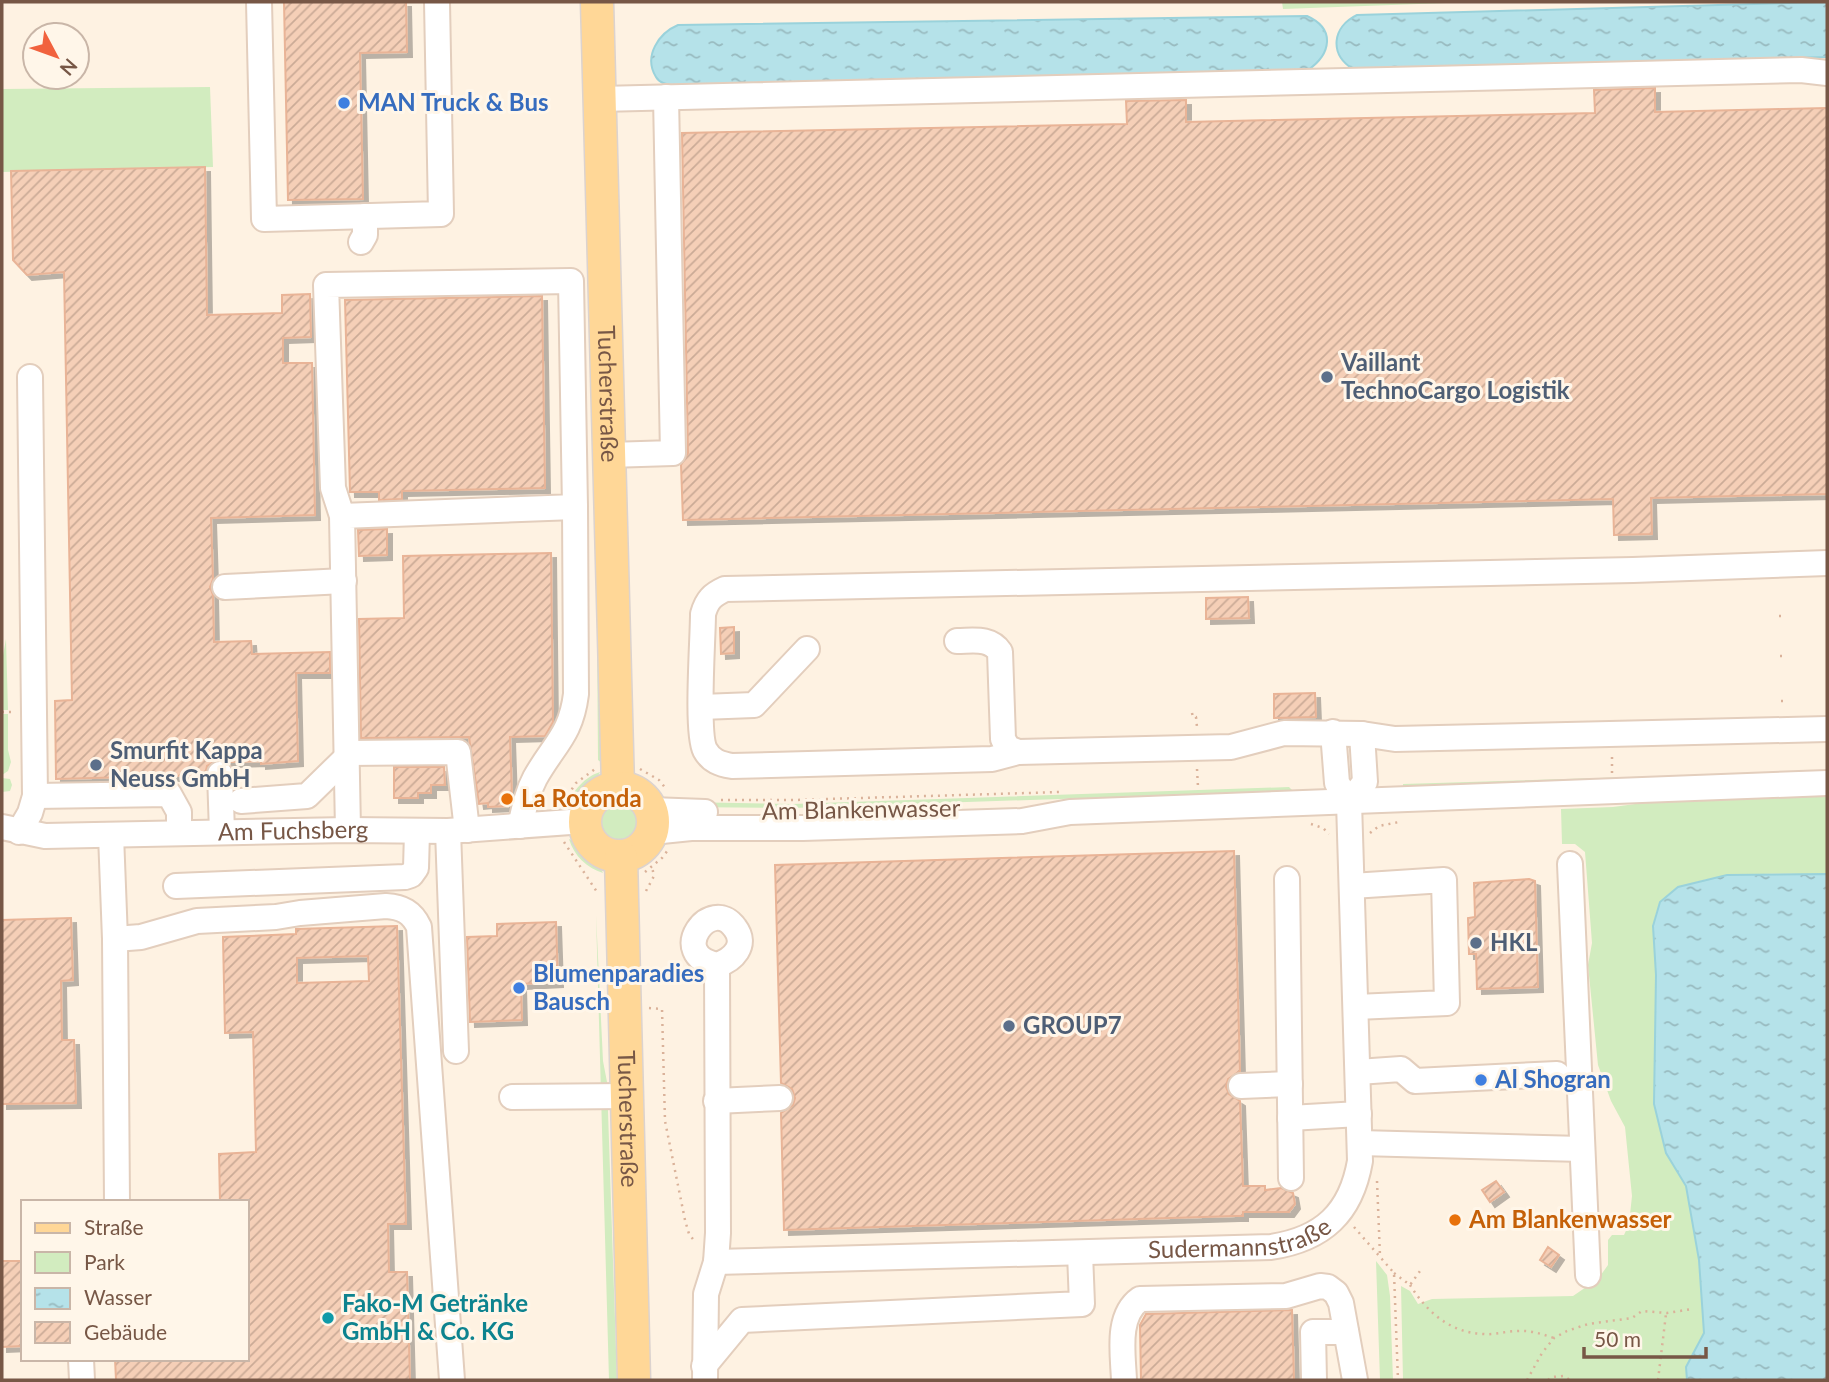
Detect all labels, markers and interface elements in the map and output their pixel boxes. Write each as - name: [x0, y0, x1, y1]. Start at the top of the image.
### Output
- north arrow: [21, 21, 91, 91]
- text: N: [56, 54, 83, 81]
- place label: MAN Truck & Bus: [358, 87, 549, 116]
- marker: MAN Truck & Bus: [336, 95, 352, 111]
- street label: Tucherstraße: [593, 325, 625, 463]
- place label: Vaillant TechnoCargo Logistik: [1340, 347, 1570, 404]
- marker: Vaillant TechnoCargo Logistik: [1319, 369, 1335, 385]
- place label: Smurfit Kappa Neuss GmbH: [110, 735, 263, 792]
- marker: Smurfit Kappa Neuss GmbH: [88, 757, 104, 773]
- place label: La Rotonda: [521, 783, 642, 812]
- marker: La Rotonda: [499, 791, 515, 807]
- street label: Am Blankenwasser: [761, 792, 961, 825]
- street label: Am Fuchsberg: [217, 814, 368, 846]
- place label: HKL: [1490, 927, 1538, 956]
- marker: HKL: [1468, 935, 1484, 951]
- place label: Blumenparadies Bausch: [533, 958, 704, 1015]
- marker: Blumenparadies Bausch: [511, 980, 527, 996]
- place label: GROUP7: [1023, 1010, 1122, 1039]
- marker: GROUP7: [1001, 1018, 1017, 1034]
- street label: Tucherstraße: [613, 1050, 645, 1188]
- place label: Al Shogran: [1494, 1064, 1611, 1093]
- marker: Al Shogran: [1473, 1072, 1489, 1088]
- legend: [21, 1200, 248, 1361]
- place label: Am Blankenwasser: [1468, 1204, 1672, 1233]
- street label: Sudermannstraße: [1148, 1211, 1336, 1263]
- marker: Am Blankenwasser: [1447, 1212, 1463, 1228]
- text: Straße: [84, 1214, 144, 1239]
- text: Park: [84, 1249, 125, 1274]
- text: Wasser: [84, 1284, 152, 1309]
- place label: Fako-M Getränke GmbH & Co. KG: [342, 1288, 528, 1345]
- marker: Fako-M Getränke GmbH & Co. KG: [320, 1310, 336, 1326]
- scale bar: [1584, 1316, 1706, 1360]
- text: Gebäude: [84, 1319, 167, 1344]
- text: 50 m: [1594, 1326, 1641, 1351]

